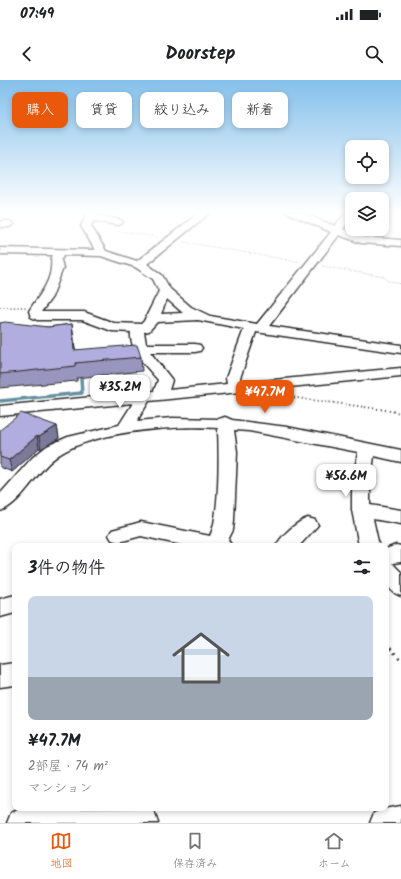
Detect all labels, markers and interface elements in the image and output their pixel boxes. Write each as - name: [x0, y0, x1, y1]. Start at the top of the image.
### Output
- text: 07:49: [20, 2, 54, 26]
- text: Doorstep: [166, 40, 235, 69]
- icon: back: [16, 43, 38, 65]
- icon: search: [363, 43, 385, 65]
- chip: 購入: [12, 92, 68, 128]
- chip: 賃貸: [76, 92, 132, 128]
- chip: 絞り込み: [140, 92, 224, 128]
- chip: 新着: [232, 92, 288, 128]
- map controls: [345, 140, 389, 236]
- button: locate: [345, 140, 389, 184]
- button: layers: [345, 192, 389, 236]
- pin: ¥35.2M: [87, 375, 153, 409]
- text: ¥35.2M: [99, 377, 141, 398]
- pin: ¥47.7M: [232, 380, 298, 414]
- text: ¥47.7M: [245, 382, 285, 403]
- pin: ¥56.6M: [313, 464, 379, 498]
- text: ¥56.6M: [325, 466, 367, 487]
- text: 3件の物件: [28, 555, 105, 582]
- icon: filters: [351, 556, 373, 578]
- icon: home: [165, 622, 237, 694]
- text: ¥47.7M: [28, 728, 81, 755]
- text: 2部屋 · 74 m²: [28, 756, 108, 777]
- text: マンション: [28, 778, 92, 799]
- tab: 地図: [50, 830, 72, 873]
- tab: 保存済み: [173, 830, 217, 873]
- tab: ホーム: [318, 830, 351, 873]

